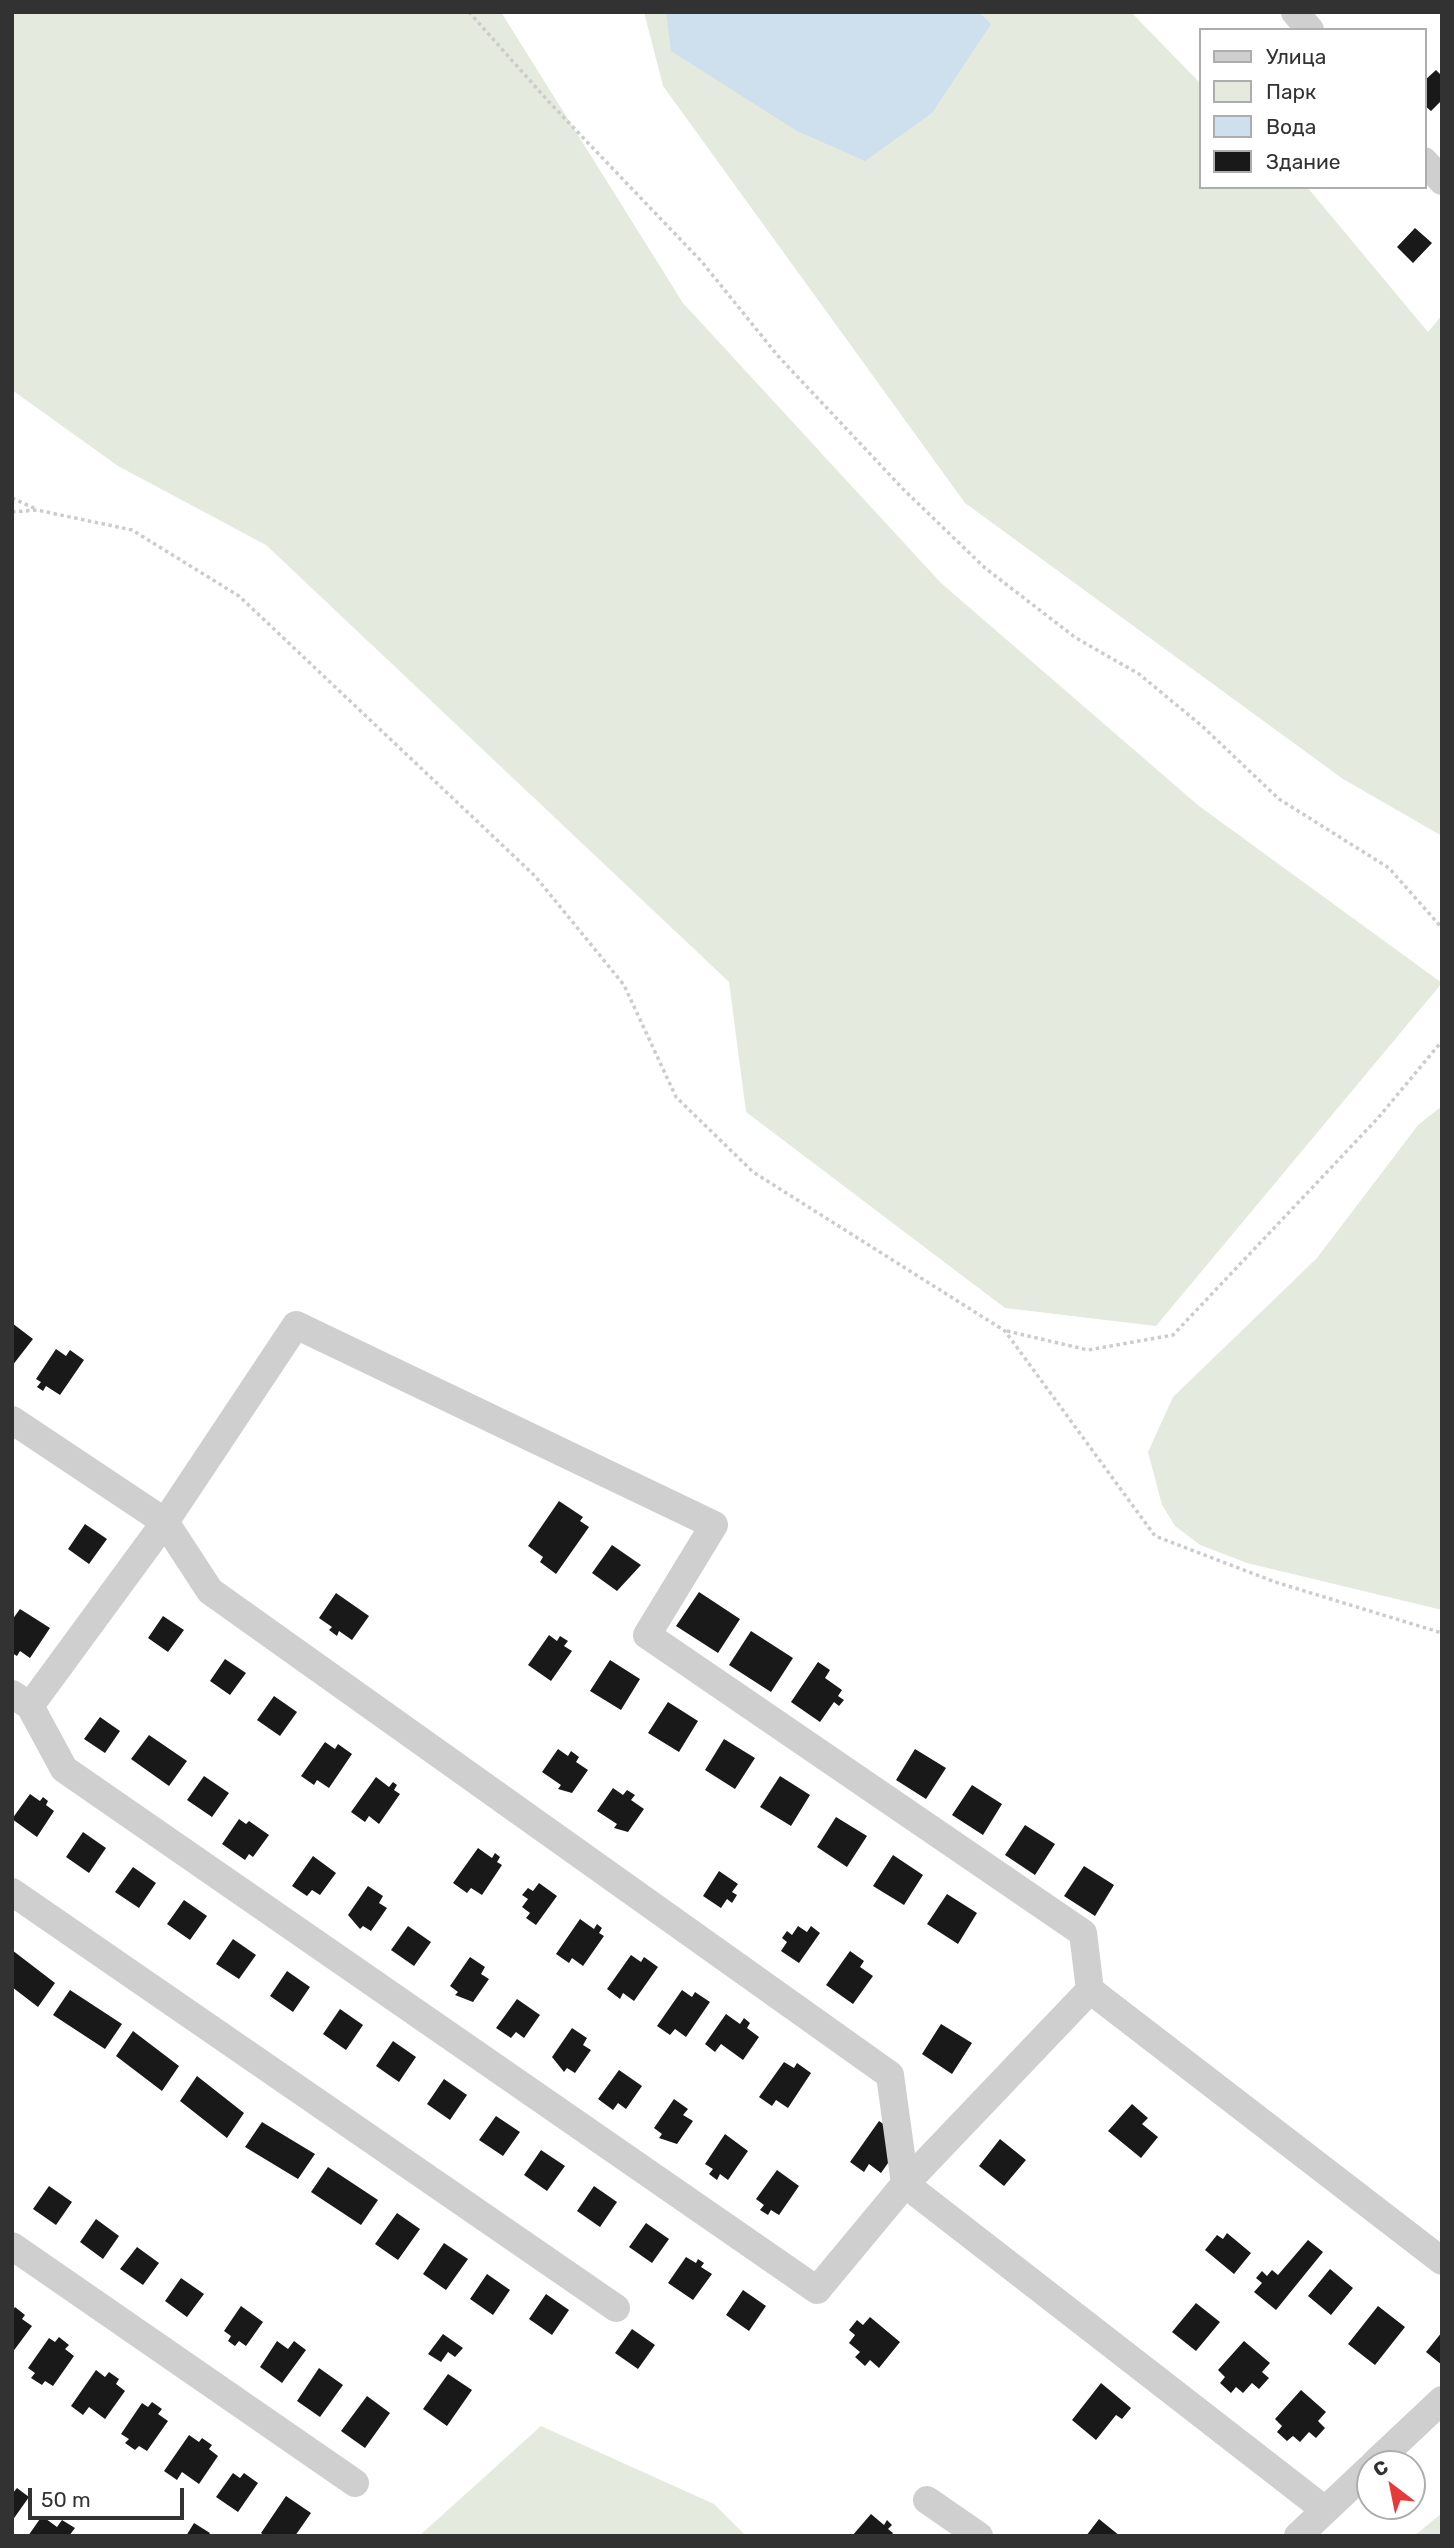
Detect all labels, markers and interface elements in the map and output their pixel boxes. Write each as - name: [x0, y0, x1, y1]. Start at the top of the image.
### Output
- legend: [1198, 28, 1426, 189]
- text: Улица: [1266, 44, 1326, 69]
- text: Парк: [1266, 79, 1316, 104]
- text: Вода: [1266, 114, 1316, 139]
- text: Здание: [1266, 149, 1341, 174]
- north arrow: [1356, 2450, 1426, 2520]
- text: С: [1369, 2455, 1392, 2482]
- scale bar: [32, 2474, 187, 2518]
- text: 50 m: [41, 2487, 91, 2512]

